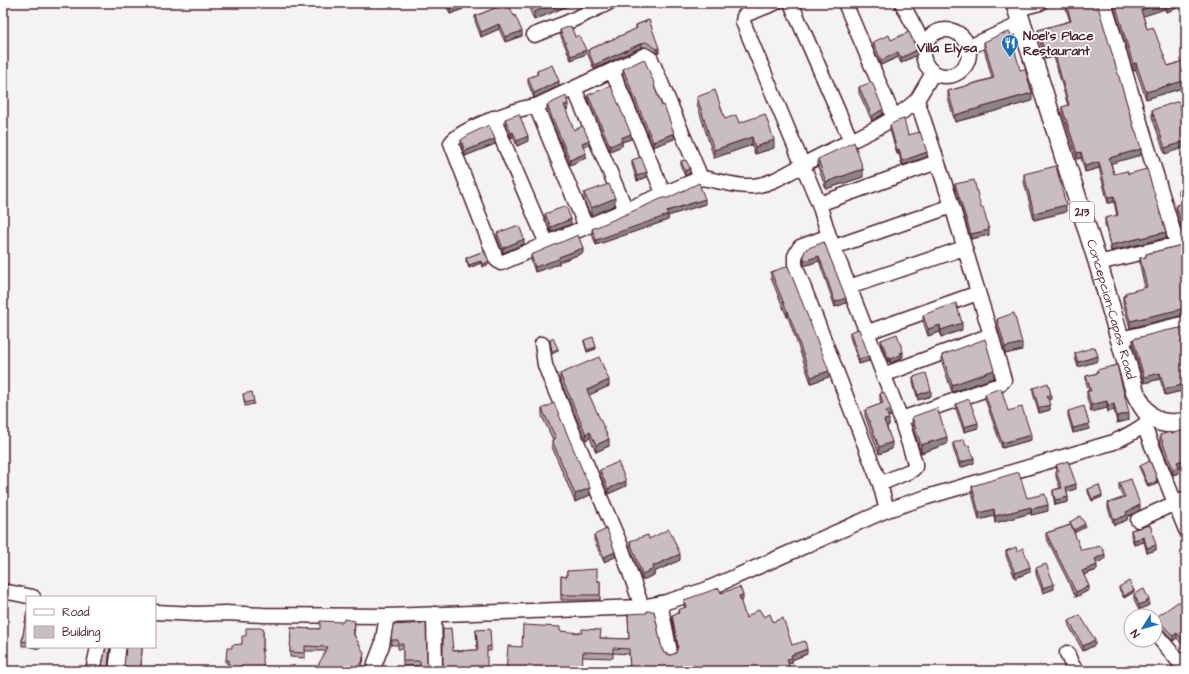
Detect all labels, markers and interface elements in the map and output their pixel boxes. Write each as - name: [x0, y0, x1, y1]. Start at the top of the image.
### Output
- place label: Noel's Place Restaurant: [1023, 27, 1094, 60]
- restaurant icon: Noel's Place Restaurant: [1000, 33, 1020, 58]
- district label: Villa Elysa: [916, 38, 978, 58]
- road number: 213: [1070, 202, 1094, 222]
- street label: Concepcion-Capas Road: [1082, 237, 1140, 382]
- legend: [26, 596, 156, 648]
- text: Road: [62, 604, 90, 621]
- north arrow: [1123, 608, 1163, 648]
- text: Building: [62, 624, 100, 642]
- text: N: [1127, 626, 1143, 641]

